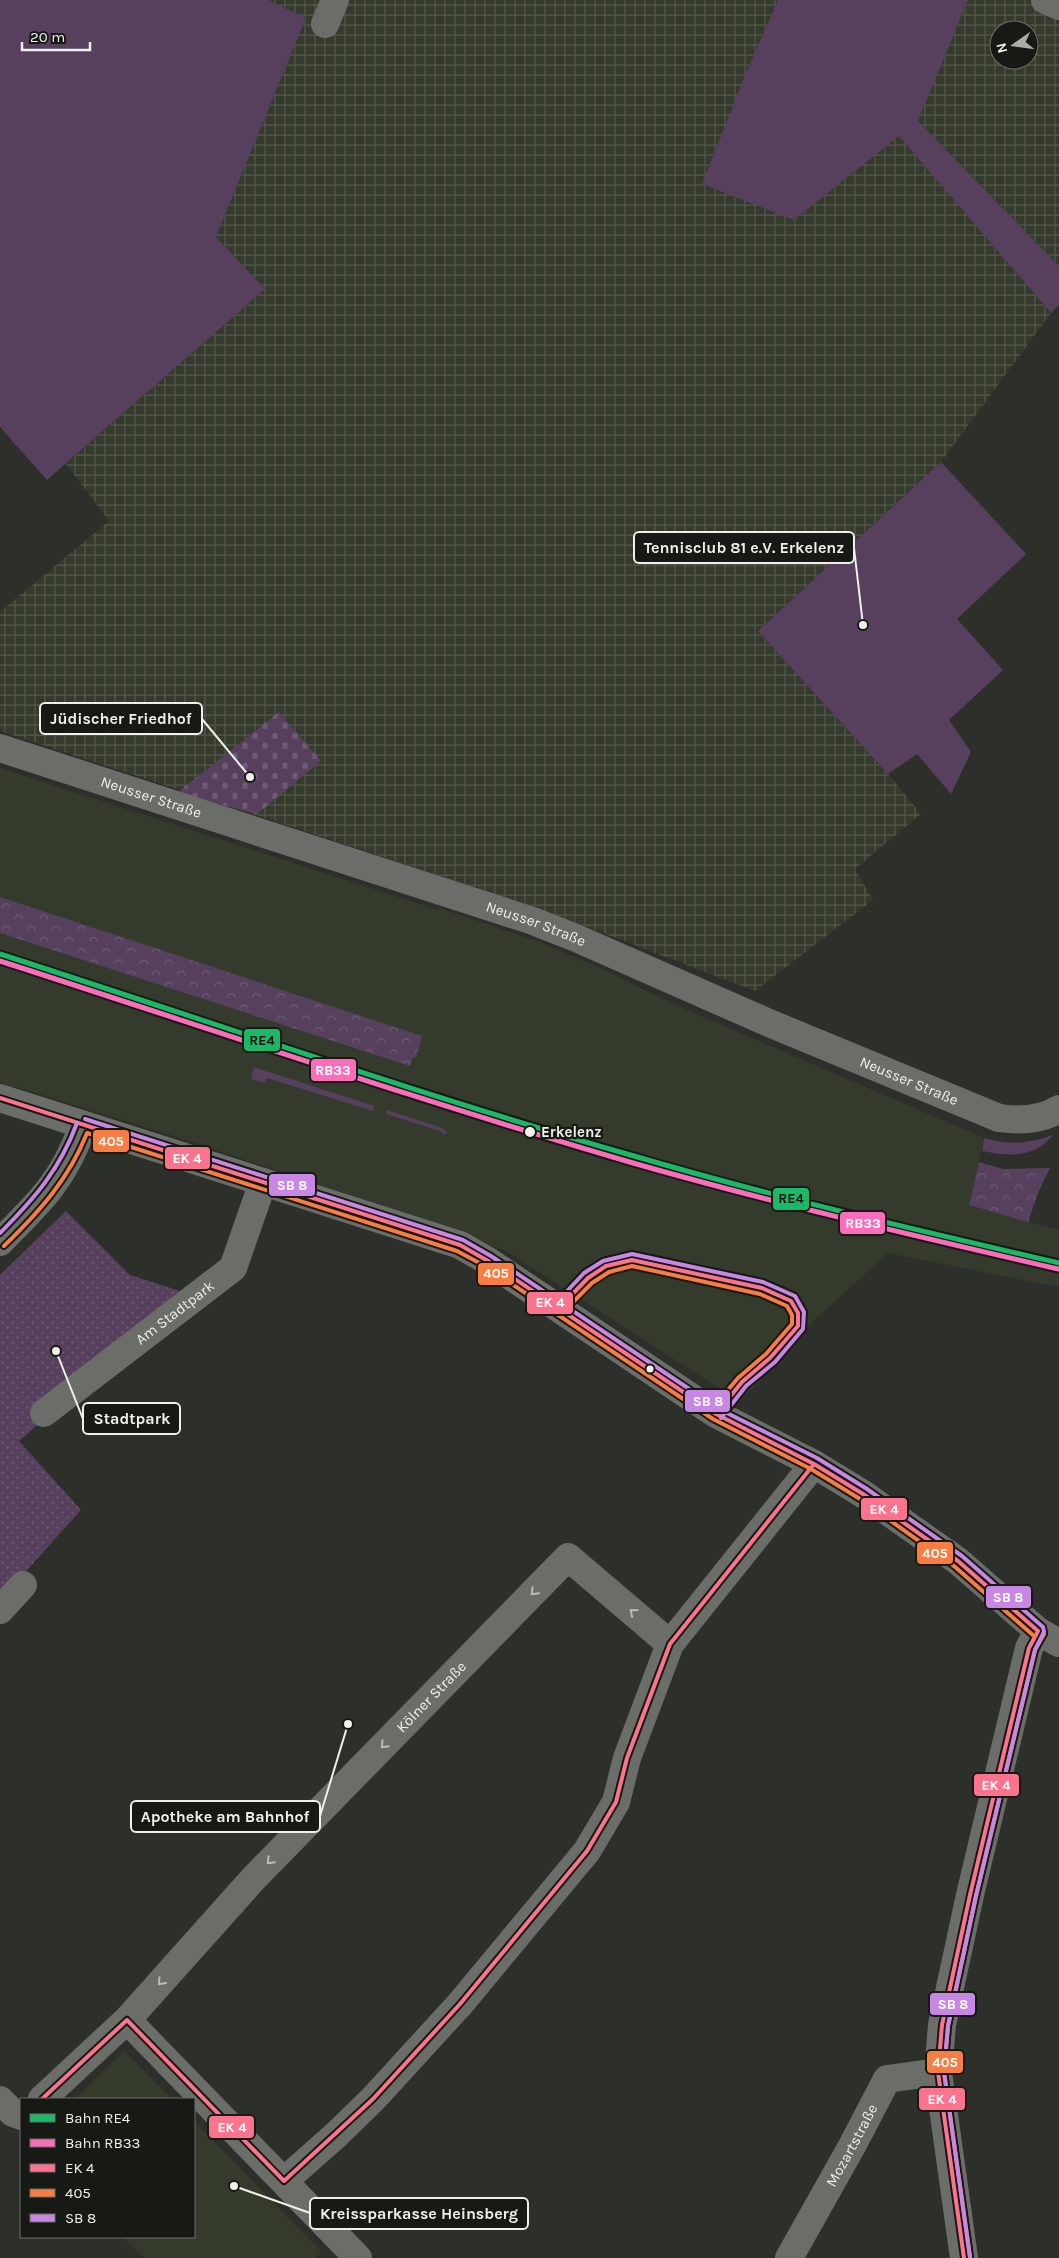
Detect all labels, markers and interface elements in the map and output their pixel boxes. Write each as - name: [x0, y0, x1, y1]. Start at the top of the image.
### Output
- scale bar: [22, 20, 90, 52]
- north arrow: [989, 20, 1039, 70]
- text: 20 m: [30, 28, 65, 46]
- text: N: [992, 41, 1011, 55]
- callout: Tennisclub 81 e.V. Erkelenz: [634, 532, 854, 563]
- text: Tennisclub 81 e.V. Erkelenz: [644, 538, 844, 557]
- callout: Jüdischer Friedhof: [40, 703, 202, 734]
- text: Jüdischer Friedhof: [50, 709, 192, 728]
- street label: Neusser Straße: [99, 772, 204, 822]
- street label: Neusser Straße: [484, 897, 589, 950]
- line badge: RE4: [243, 1028, 281, 1052]
- text: RE4: [249, 1032, 275, 1049]
- street label: Neusser Straße: [857, 1052, 961, 1109]
- line badge: RB33: [310, 1058, 357, 1082]
- text: RB33: [315, 1062, 351, 1079]
- place label: Erkelenz: [541, 1123, 602, 1141]
- marker: Erkelenz: [523, 1125, 537, 1139]
- line badge: 405: [92, 1129, 130, 1153]
- text: 405: [98, 1133, 124, 1150]
- line badge: EK 4: [164, 1146, 211, 1170]
- text: EK 4: [172, 1150, 202, 1167]
- line badge: SB 8: [268, 1173, 316, 1197]
- text: SB 8: [277, 1177, 307, 1194]
- line badge: RE4: [772, 1187, 810, 1211]
- text: RE4: [778, 1190, 804, 1207]
- line badge: RB33: [839, 1211, 886, 1235]
- text: RB33: [845, 1215, 881, 1232]
- line badge: 405: [477, 1262, 515, 1286]
- text: 405: [483, 1265, 509, 1282]
- street label: Am Stadtpark: [132, 1277, 218, 1349]
- line badge: EK 4: [526, 1291, 574, 1315]
- text: EK 4: [535, 1294, 565, 1311]
- unlabelled marker: [645, 1364, 655, 1374]
- line badge: SB 8: [684, 1389, 731, 1413]
- text: SB 8: [693, 1393, 723, 1410]
- callout: Stadtpark: [83, 1403, 180, 1434]
- text: Stadtpark: [94, 1409, 171, 1428]
- line badge: EK 4: [860, 1497, 908, 1521]
- text: EK 4: [869, 1501, 899, 1518]
- line badge: 405: [916, 1541, 954, 1565]
- text: 405: [922, 1545, 948, 1562]
- line badge: SB 8: [985, 1585, 1032, 1609]
- one-way arrow: [531, 1586, 540, 1595]
- text: SB 8: [993, 1589, 1023, 1606]
- one-way arrow: [630, 1609, 639, 1618]
- street label: Kölner Straße: [392, 1657, 470, 1736]
- one-way arrow: [381, 1740, 390, 1749]
- line badge: EK 4: [973, 1773, 1020, 1797]
- text: EK 4: [981, 1777, 1011, 1794]
- callout: Apotheke am Bahnhof: [131, 1801, 320, 1832]
- text: Apotheke am Bahnhof: [141, 1807, 309, 1826]
- one-way arrow: [267, 1855, 276, 1864]
- one-way arrow: [158, 1976, 167, 1985]
- line badge: SB 8: [929, 1992, 976, 2016]
- text: SB 8: [938, 1996, 968, 2013]
- line badge: 405: [926, 2050, 964, 2074]
- text: 405: [932, 2054, 958, 2071]
- line badge: EK 4: [918, 2087, 966, 2111]
- text: EK 4: [927, 2091, 957, 2108]
- legend: [20, 2098, 195, 2238]
- street label: Mozartstraße: [822, 2101, 881, 2190]
- text: Bahn RE4: [65, 2109, 131, 2127]
- line badge: EK 4: [208, 2115, 255, 2139]
- text: EK 4: [217, 2119, 247, 2136]
- text: Bahn RB33: [65, 2134, 140, 2152]
- text: EK 4: [65, 2159, 95, 2177]
- text: 405: [65, 2184, 91, 2202]
- callout: Kreissparkasse Heinsberg: [310, 2198, 528, 2229]
- text: Kreissparkasse Heinsberg: [320, 2204, 518, 2223]
- text: SB 8: [65, 2209, 96, 2227]

